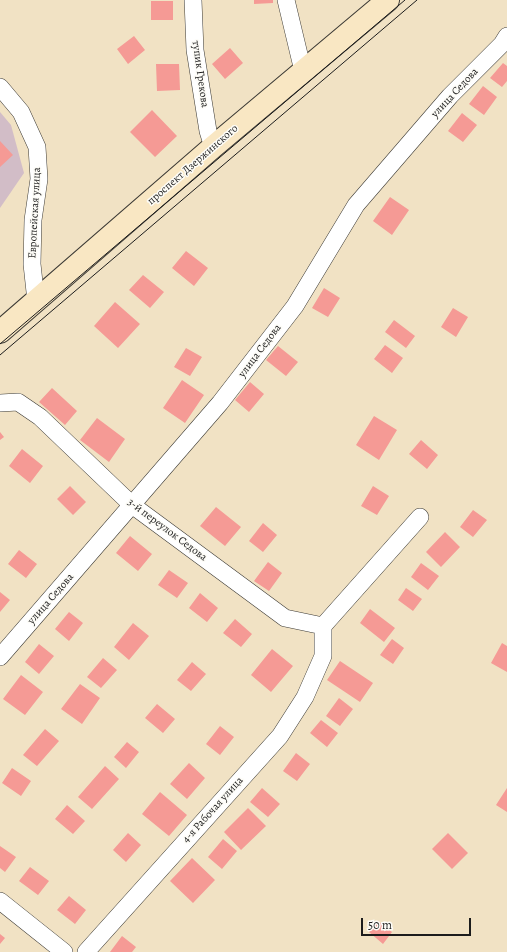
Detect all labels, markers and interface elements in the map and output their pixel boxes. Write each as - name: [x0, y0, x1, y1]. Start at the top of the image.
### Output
- street label: тупик Грекова: [189, 40, 211, 108]
- street label: улица Седова: [429, 65, 481, 121]
- street label: проспект Дзержинского: [145, 122, 241, 208]
- street label: Европейская улица: [26, 167, 44, 259]
- street label: улица Седова: [236, 322, 284, 380]
- street label: 3-й переулок Седова: [125, 496, 209, 564]
- street label: улица Седова: [25, 571, 77, 627]
- street label: 4-я Рабочая улица: [180, 774, 246, 846]
- scale bar: [363, 910, 473, 936]
- text: 50 m: [368, 917, 392, 933]

